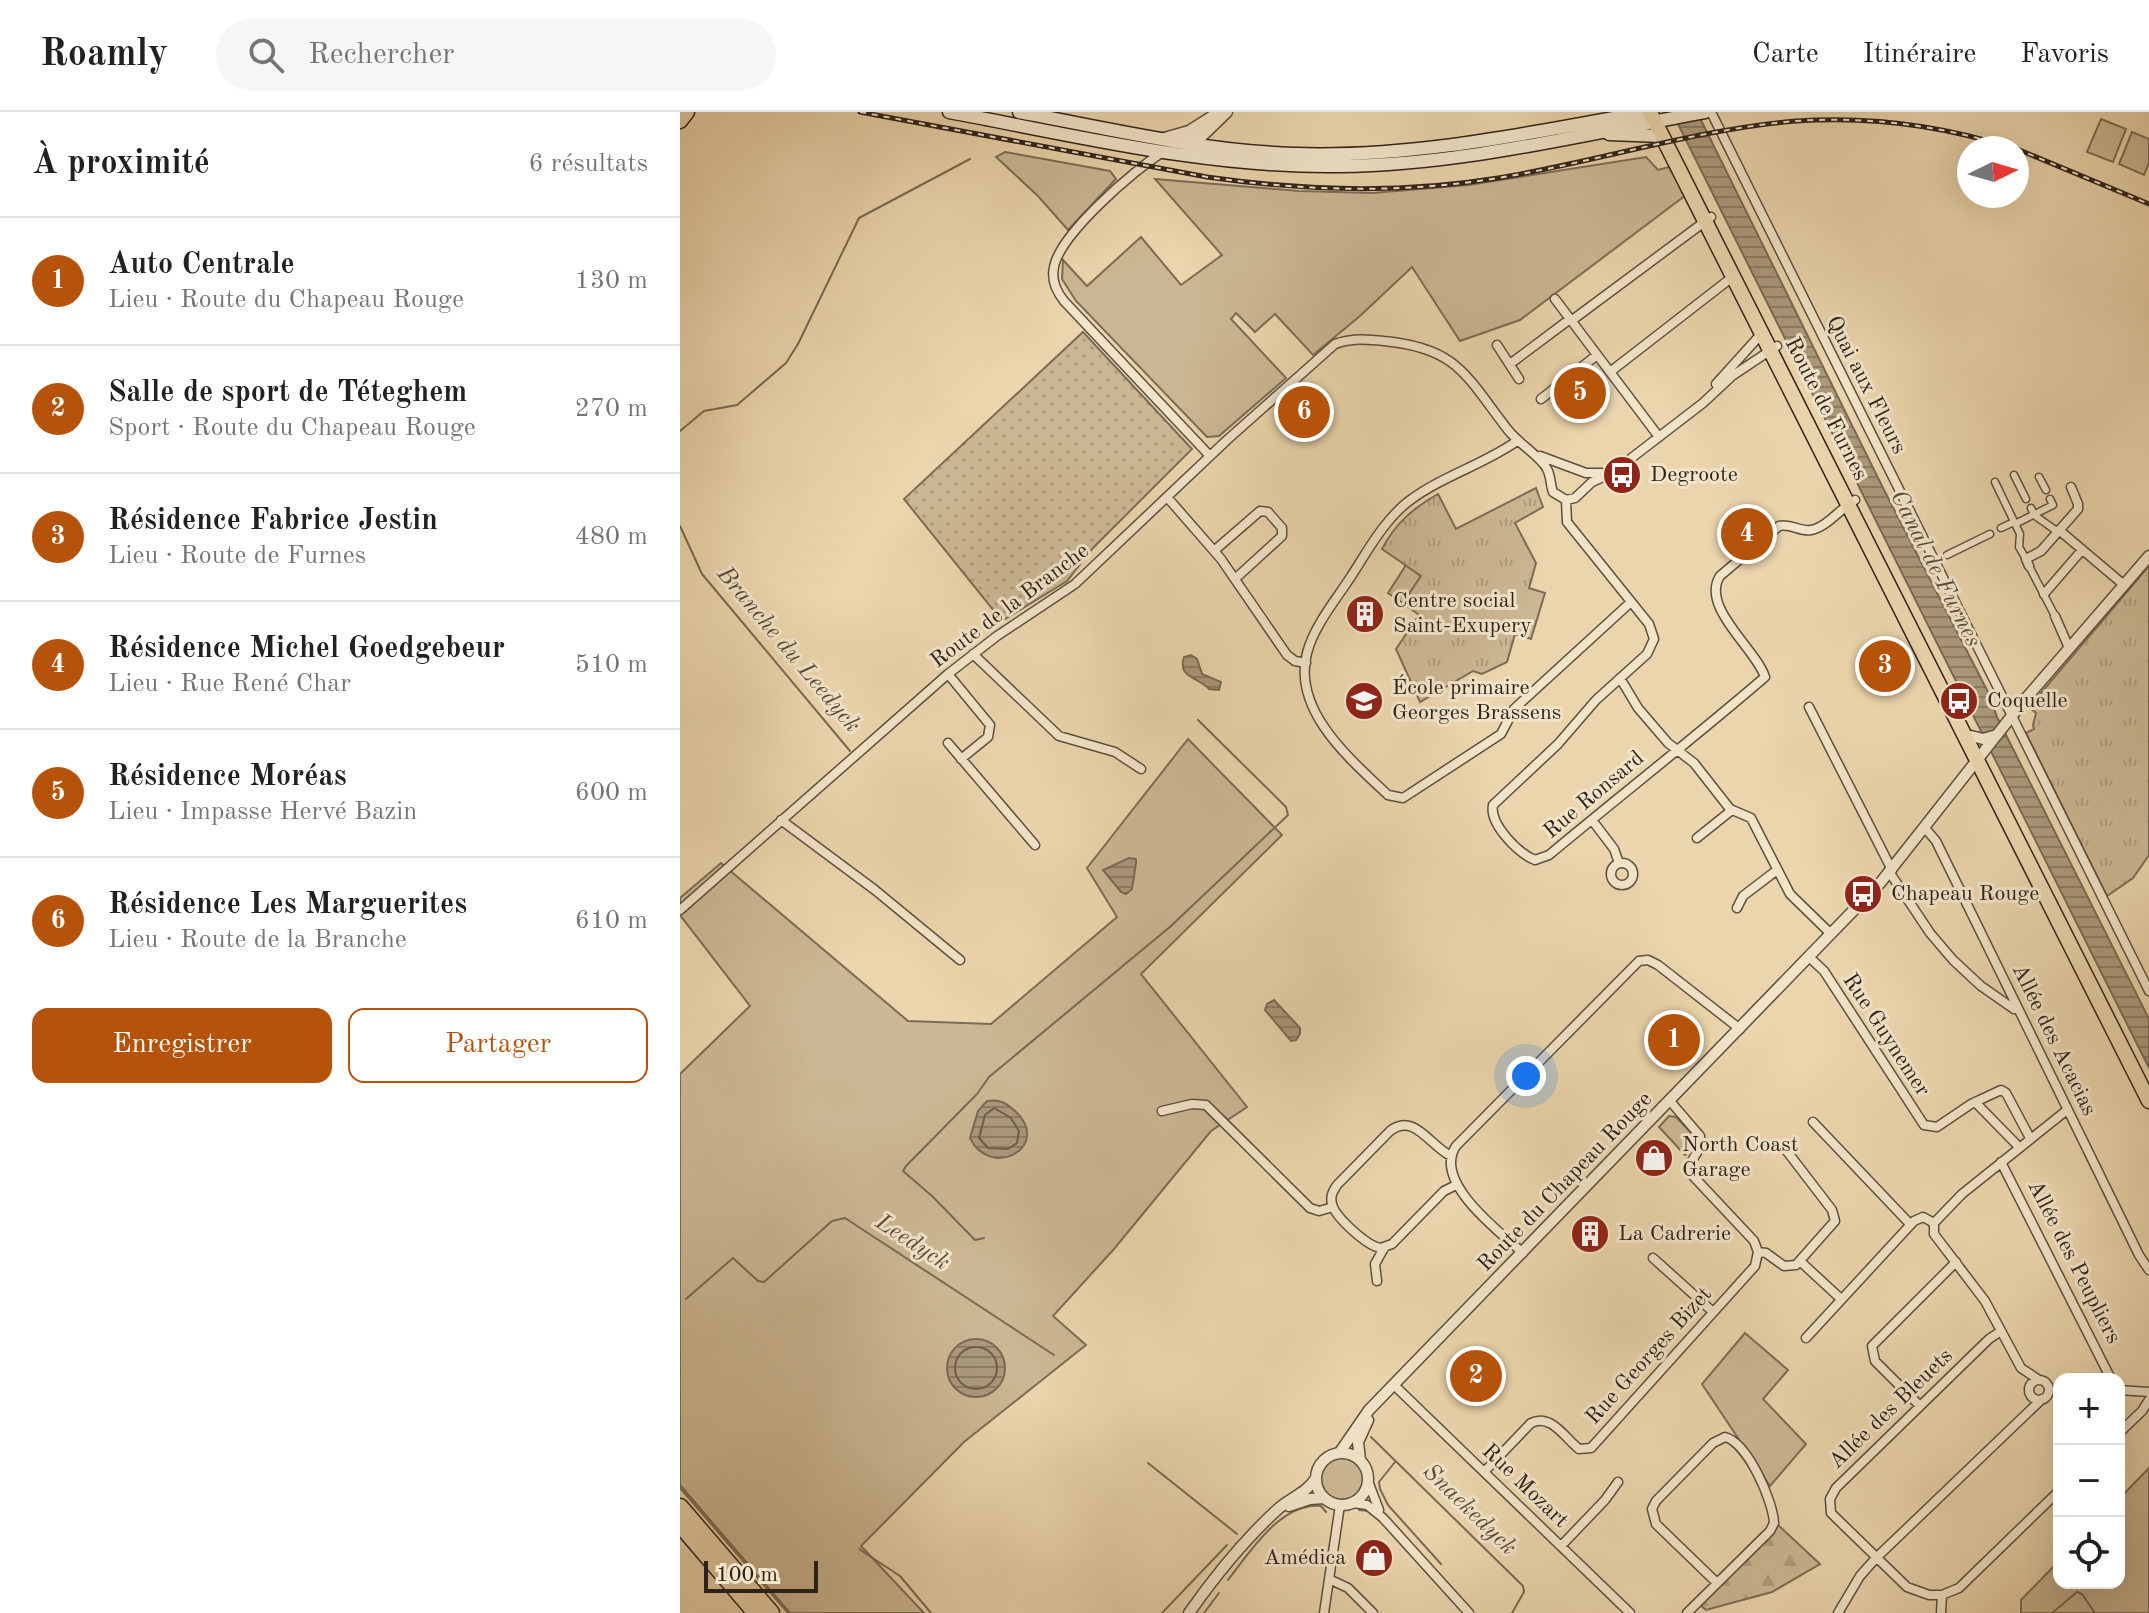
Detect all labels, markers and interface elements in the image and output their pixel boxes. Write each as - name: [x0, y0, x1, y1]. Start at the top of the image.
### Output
- search box: [216, 19, 776, 91]
- icon: search: [244, 33, 288, 77]
- text: Roamly: [40, 36, 168, 74]
- text: Rechercher: [308, 40, 455, 70]
- text: Carte: [1752, 41, 1819, 69]
- text: Itinéraire: [1863, 41, 1976, 69]
- text: Favoris: [2020, 41, 2109, 69]
- north arrow: [1957, 136, 2029, 208]
- text: À proximité: [32, 147, 210, 181]
- text: 6 résultats: [529, 151, 648, 177]
- text: Auto Centrale: [108, 250, 295, 280]
- text: 1: [50, 268, 66, 294]
- text: 130 m: [575, 268, 648, 294]
- text: Lieu · Route du Chapeau Rouge: [108, 287, 464, 313]
- street label: Quai aux Fleurs: [1822, 312, 1910, 458]
- street label: Route de Furnes: [1780, 334, 1872, 484]
- pin: 5: [1554, 363, 1606, 423]
- text: Salle de sport de Téteghem: [108, 378, 467, 408]
- pin: 6: [1278, 382, 1330, 442]
- text: 2: [50, 396, 66, 422]
- text: 270 m: [575, 396, 648, 422]
- text: Sport · Route du Chapeau Rouge: [108, 415, 476, 441]
- bus stop icon: Degroote: [1601, 454, 1643, 496]
- place label: Degroote: [1650, 464, 1738, 486]
- water label: Canal de Furnes: [1885, 487, 1985, 651]
- pin: 4: [1721, 504, 1773, 564]
- text: Résidence Fabrice Jestin: [108, 506, 438, 536]
- text: 3: [50, 524, 66, 550]
- text: 480 m: [575, 524, 648, 550]
- street label: Route de la Branche: [927, 540, 1093, 672]
- text: Lieu · Route de Furnes: [108, 543, 366, 569]
- water label: Branche du Leedyck: [711, 562, 864, 738]
- place label: Centre social Saint-Exupery: [1393, 590, 1532, 637]
- building icon: Centre social Saint-Exupery: [1344, 593, 1386, 635]
- text: Résidence Michel Goedgebeur: [108, 634, 505, 664]
- pin: 3: [1859, 636, 1911, 696]
- text: 4: [50, 652, 66, 678]
- text: 510 m: [575, 652, 648, 678]
- text: Lieu · Rue René Char: [108, 671, 351, 697]
- place label: École primaire Georges Brassens: [1392, 674, 1561, 724]
- school or university icon: École primaire Georges Brassens: [1343, 680, 1385, 722]
- bus stop icon: Coquelle: [1938, 680, 1980, 722]
- place label: Coquelle: [1987, 690, 2068, 712]
- street label: Rue Ronsard: [1540, 747, 1648, 843]
- text: Résidence Moréas: [108, 762, 347, 792]
- text: 5: [50, 780, 66, 806]
- text: 600 m: [575, 780, 648, 806]
- text: Lieu · Impasse Hervé Bazin: [108, 799, 417, 825]
- bus stop icon: Chapeau Rouge: [1842, 873, 1884, 915]
- place label: Chapeau Rouge: [1891, 883, 2039, 905]
- text: Résidence Les Marguerites: [108, 890, 467, 920]
- text: 6: [50, 908, 66, 934]
- text: 610 m: [575, 908, 648, 934]
- text: Lieu · Route de la Branche: [108, 927, 407, 953]
- street label: Allée des Acacias: [2008, 961, 2100, 1119]
- street label: Rue Guynemer: [1838, 970, 1934, 1100]
- button: Enregistrer: [32, 1008, 332, 1083]
- button: Partager: [348, 1008, 648, 1083]
- pin: 1: [1648, 1010, 1700, 1070]
- your location: [1506, 1056, 1546, 1096]
- street label: Route du Chapeau Rouge: [1474, 1088, 1656, 1276]
- place label: North Coast Garage: [1682, 1134, 1798, 1181]
- shop icon: North Coast Garage: [1633, 1137, 1675, 1179]
- street label: Allée des Peupliers: [2023, 1177, 2125, 1347]
- water label: Leedyck: [870, 1210, 953, 1276]
- building icon: La Cadrerie: [1569, 1213, 1611, 1255]
- place label: La Cadrerie: [1618, 1223, 1731, 1245]
- street label: Rue Georges Bizet: [1582, 1283, 1716, 1429]
- street label: Allée des Bleuets: [1825, 1345, 1957, 1473]
- pin: 2: [1450, 1346, 1502, 1406]
- map controls: [2053, 1373, 2125, 1589]
- button: +: [2053, 1373, 2125, 1445]
- street label: Rue Mozart: [1478, 1440, 1572, 1532]
- button: −: [2053, 1445, 2125, 1517]
- water label: Snaekedyck: [1418, 1460, 1520, 1560]
- button: locate: [2053, 1517, 2125, 1589]
- shop icon: Amédica: [1353, 1537, 1395, 1579]
- place label: Amédica: [1264, 1547, 1346, 1569]
- scale bar: [704, 1557, 818, 1593]
- text: 100 m: [716, 1564, 778, 1586]

